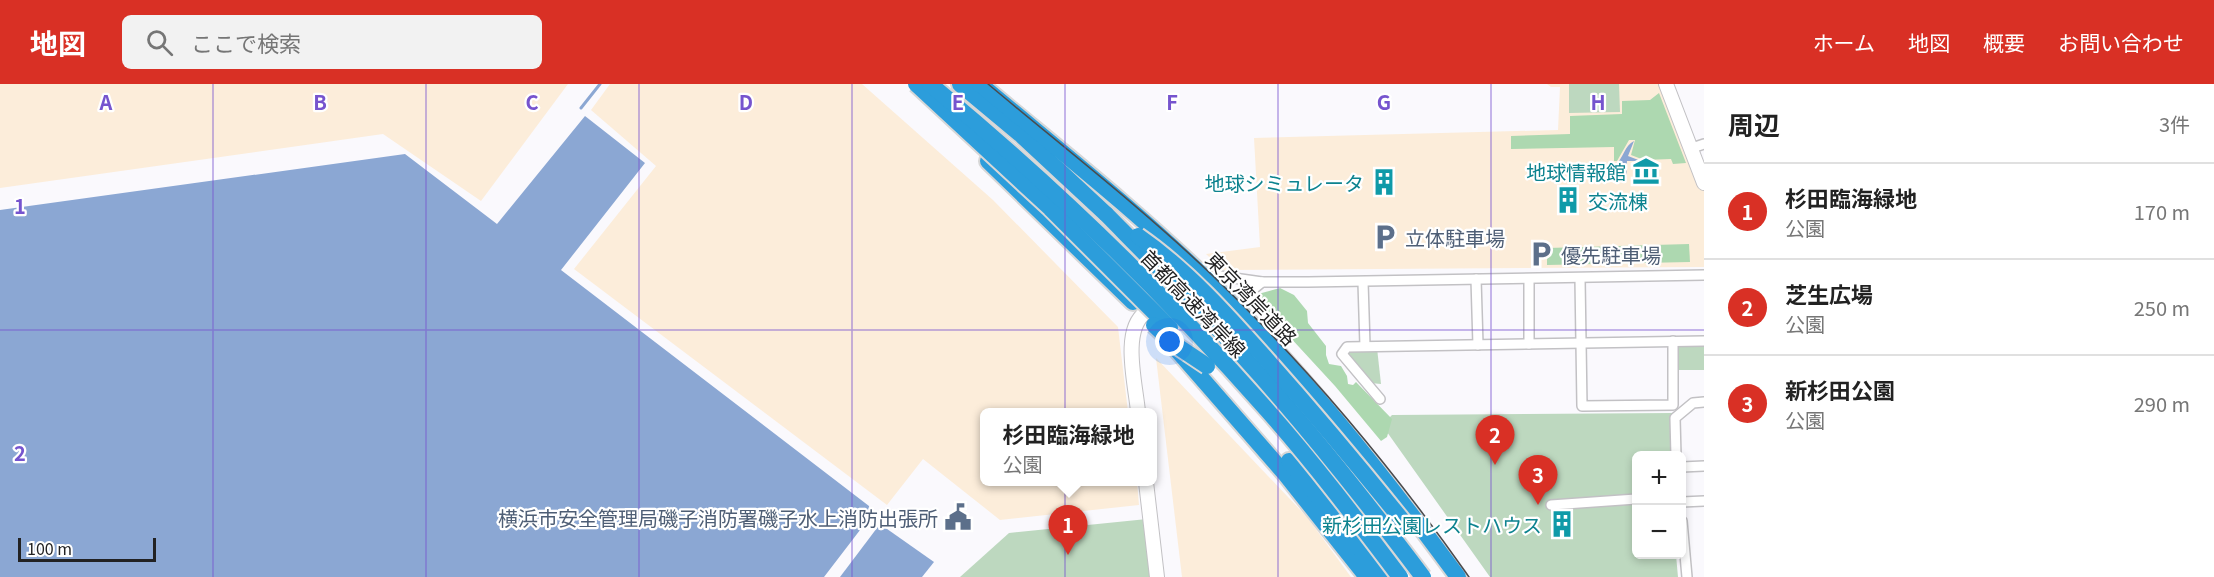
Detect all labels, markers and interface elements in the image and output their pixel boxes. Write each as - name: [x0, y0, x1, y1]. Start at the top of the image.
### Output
- search box: [122, 15, 542, 69]
- text: 地図: [30, 22, 86, 62]
- icon: search: [143, 26, 176, 59]
- text: ここで検索: [191, 26, 301, 58]
- text: ホーム: [1813, 27, 1875, 57]
- text: 地図: [1908, 27, 1950, 57]
- text: 概要: [1983, 27, 2025, 57]
- text: お問い合わせ: [2058, 27, 2184, 57]
- text: A: [99, 87, 113, 116]
- text: B: [313, 87, 327, 116]
- text: C: [525, 87, 539, 116]
- text: D: [739, 87, 753, 116]
- text: E: [952, 87, 964, 116]
- text: F: [1166, 87, 1178, 116]
- text: G: [1377, 87, 1391, 116]
- text: H: [1590, 87, 1606, 116]
- text: 周辺: [1728, 105, 1780, 142]
- text: 3件: [2159, 109, 2190, 138]
- museum icon: 地球情報館: [1631, 156, 1661, 186]
- place label: 地球情報館: [1526, 157, 1626, 186]
- building icon: 地球シミュレータ: [1369, 167, 1399, 197]
- place label: 地球シミュレータ: [1204, 168, 1364, 197]
- text: 杉田臨海緑地: [1785, 181, 1917, 213]
- building icon: 交流棟: [1553, 185, 1583, 215]
- place label: 交流棟: [1588, 186, 1648, 215]
- text: 1: [14, 191, 26, 220]
- text: 1: [1742, 197, 1753, 226]
- text: 170 m: [2134, 197, 2190, 226]
- text: 公園: [1785, 213, 1825, 242]
- parking icon: 立体駐車場: [1370, 222, 1400, 252]
- place label: 立体駐車場: [1405, 223, 1505, 252]
- parking icon: 優先駐車場: [1526, 239, 1556, 269]
- place label: 優先駐車場: [1561, 240, 1661, 269]
- street label: 首都高速湾岸線: [1135, 243, 1253, 363]
- street label: 東京湾岸道路: [1200, 245, 1304, 351]
- text: 芝生広場: [1785, 277, 1873, 309]
- text: 2: [1742, 293, 1753, 322]
- text: 250 m: [2134, 293, 2190, 322]
- text: 公園: [1785, 309, 1825, 338]
- your location: [1155, 327, 1184, 356]
- text: 新杉田公園: [1785, 373, 1895, 405]
- text: 3: [1742, 389, 1753, 418]
- text: 290 m: [2134, 389, 2190, 418]
- text: 公園: [1785, 405, 1825, 434]
- popup: [980, 408, 1157, 486]
- pin: 2: [1476, 416, 1514, 465]
- text: 杉田臨海緑地: [1002, 417, 1135, 449]
- text: 2: [14, 438, 26, 467]
- text: 公園: [1002, 449, 1042, 478]
- map controls: [1632, 451, 1686, 559]
- button: +: [1632, 451, 1686, 505]
- pin: 3: [1518, 456, 1558, 505]
- public building icon: 横浜市安全管理局磯子消防署磯子水上消防出張所: [943, 502, 973, 532]
- place label: 横浜市安全管理局磯子消防署磯子水上消防出張所: [498, 503, 938, 532]
- button: −: [1632, 505, 1686, 559]
- pin: 1: [1048, 506, 1088, 555]
- building icon: 新杉田公園レストハウス: [1547, 509, 1577, 539]
- place label: 新杉田公園レストハウス: [1322, 510, 1542, 539]
- scale bar: [18, 535, 156, 562]
- text: 100 m: [27, 536, 72, 560]

